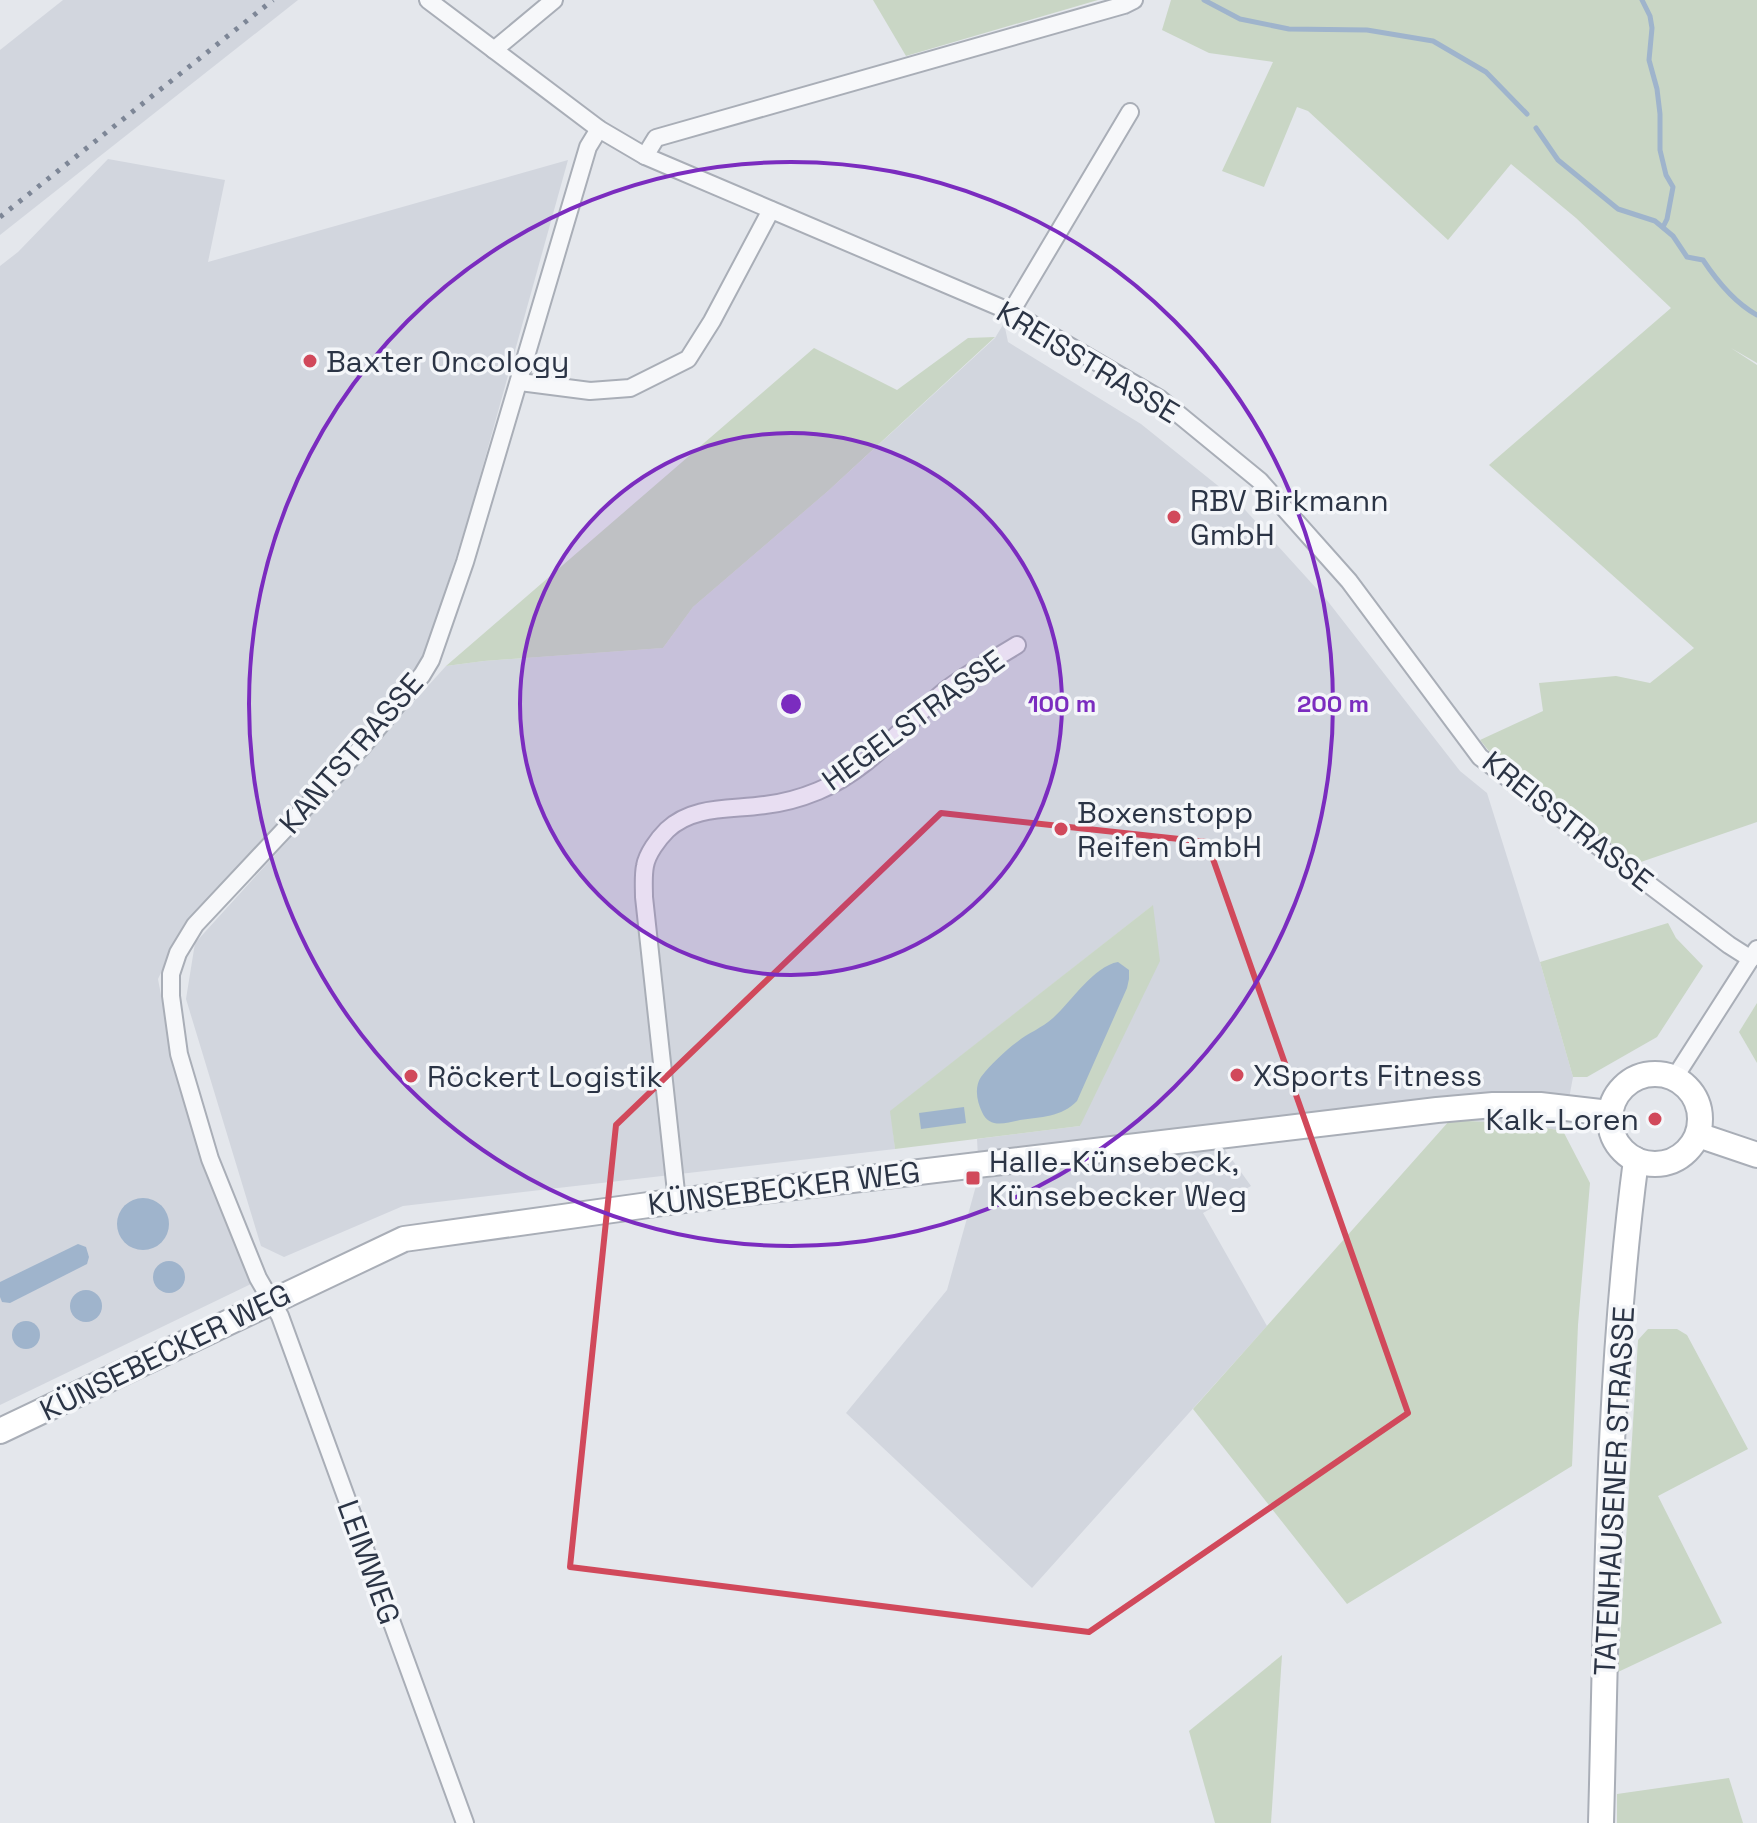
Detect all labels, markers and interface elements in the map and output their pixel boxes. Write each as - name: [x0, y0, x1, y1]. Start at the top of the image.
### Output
- street label: KREISSTRASSE: [990, 292, 1186, 432]
- place label: Baxter Oncology: [326, 342, 569, 381]
- marker: Baxter Oncology: [301, 352, 319, 370]
- place label: RBV Birkmann GmbH: [1190, 481, 1389, 554]
- marker: RBV Birkmann GmbH: [1165, 508, 1183, 526]
- street label: HEGELSTRASSE: [814, 641, 1012, 799]
- street label: KANTSTRASSE: [270, 664, 432, 842]
- text: 100 m: [1028, 688, 1096, 719]
- text: 200 m: [1297, 688, 1369, 719]
- centre of rings: [777, 690, 805, 718]
- street label: KREISSTRASSE: [1475, 742, 1661, 900]
- place label: Boxenstopp Reifen GmbH: [1077, 793, 1262, 866]
- marker: Boxenstopp Reifen GmbH: [1052, 820, 1070, 838]
- place label: XSports Fitness: [1253, 1056, 1482, 1095]
- place label: Röckert Logistik: [427, 1057, 663, 1096]
- marker: XSports Fitness: [1228, 1066, 1246, 1084]
- marker: Röckert Logistik: [402, 1067, 420, 1085]
- place label: Kalk-Loren: [1485, 1100, 1639, 1139]
- marker: Kalk-Loren: [1646, 1110, 1664, 1128]
- place label: Halle-Künsebeck, Künsebecker Weg: [989, 1142, 1247, 1215]
- street label: KÜNSEBECKER WEG: [646, 1152, 922, 1224]
- marker: Halle-Künsebeck, Künsebecker Weg: [964, 1169, 982, 1187]
- street label: KÜNSEBECKER WEG: [33, 1274, 297, 1430]
- street label: TATENHAUSENER STRASSE: [1585, 1305, 1643, 1677]
- street label: LEIMWEG: [329, 1494, 409, 1630]

